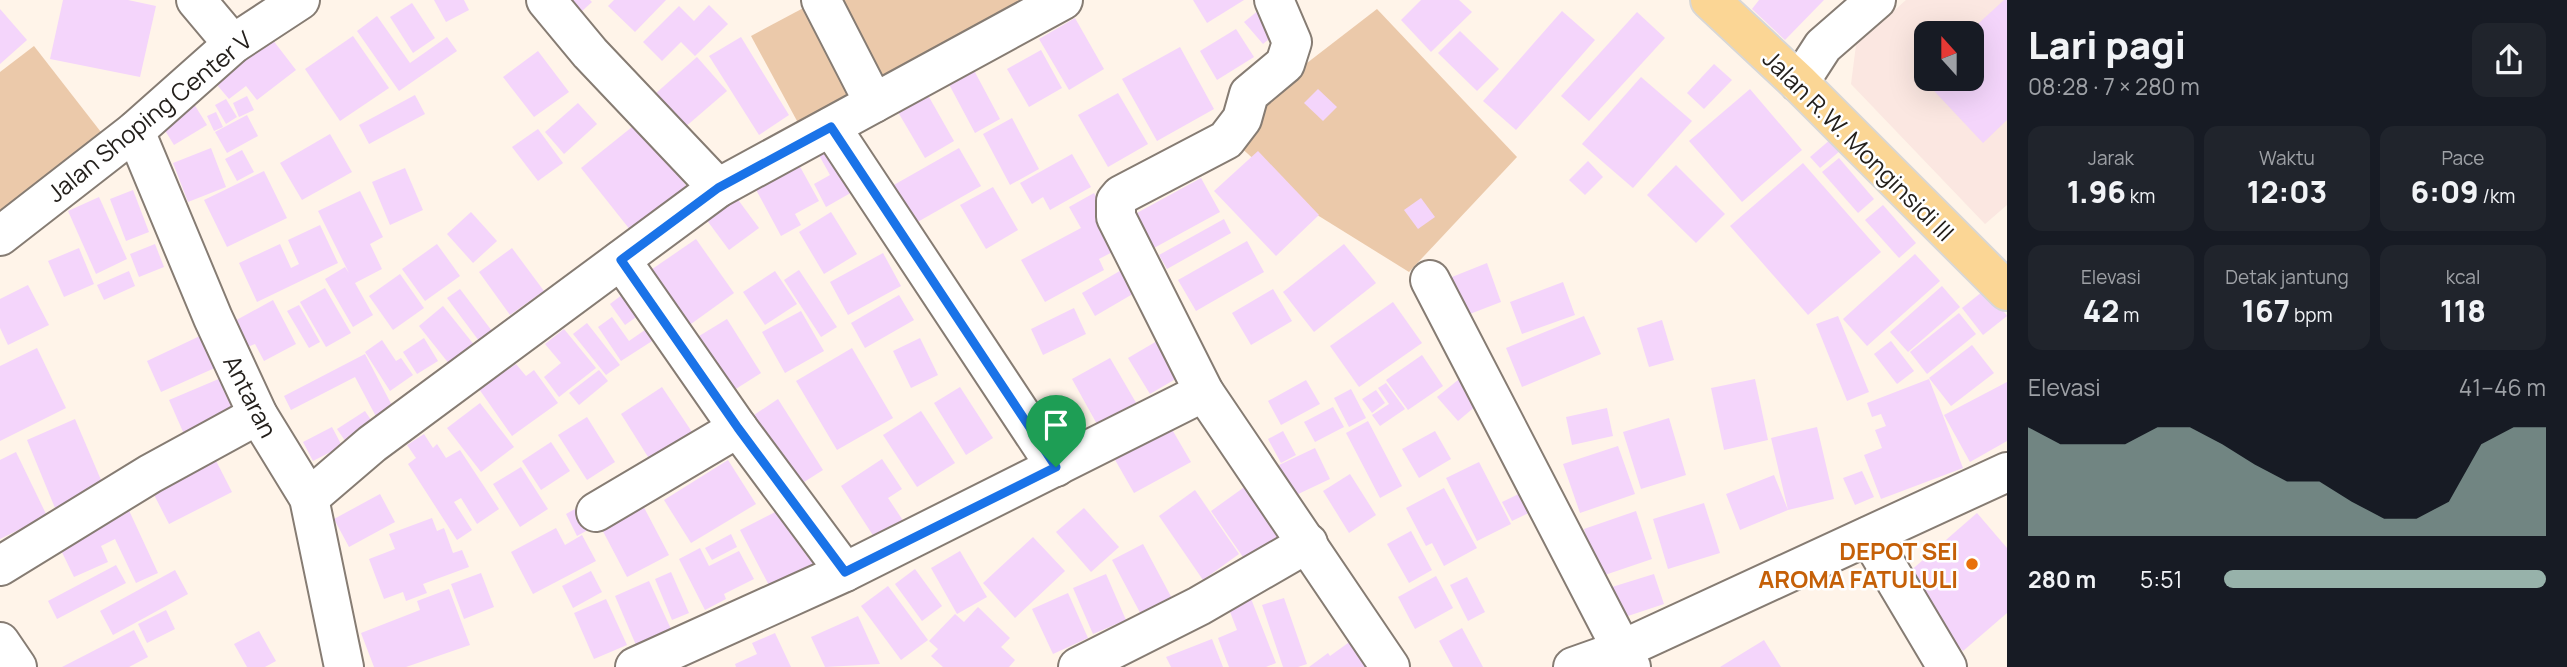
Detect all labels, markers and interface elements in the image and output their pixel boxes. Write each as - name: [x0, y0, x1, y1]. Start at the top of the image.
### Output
- text: Lari pagi: [2028, 18, 2186, 70]
- north arrow: [1914, 21, 1984, 91]
- map controls: [1914, 21, 1984, 91]
- street label: Jalan Shoping Center V: [40, 23, 259, 209]
- button: share: [2472, 23, 2546, 97]
- street label: Jalan R.W. Monginsidi III: [1756, 42, 1962, 248]
- text: 08:28 · 7 × 280 m: [2028, 70, 2200, 102]
- text: Jarak: [2088, 145, 2134, 171]
- text: Waktu: [2259, 145, 2315, 171]
- text: Pace: [2442, 145, 2484, 171]
- text: 1.96: [2067, 171, 2126, 212]
- text: 12:03: [2247, 171, 2327, 212]
- text: 6:09: [2411, 171, 2479, 212]
- text: km: [2126, 183, 2155, 209]
- text: /km: [2479, 183, 2515, 209]
- text: Elevasi: [2081, 264, 2141, 290]
- text: Detak jantung: [2225, 264, 2349, 290]
- text: kcal: [2446, 264, 2480, 290]
- text: 42: [2083, 290, 2119, 331]
- text: 167: [2241, 290, 2290, 331]
- text: 118: [2440, 290, 2486, 331]
- text: m: [2119, 302, 2139, 328]
- text: bpm: [2290, 302, 2333, 328]
- street label: Antaran: [216, 349, 286, 443]
- text: Elevasi: [2028, 371, 2101, 403]
- text: 41–46 m: [2459, 371, 2546, 403]
- pin: [1026, 395, 1086, 467]
- icon: arrive: [1037, 406, 1075, 444]
- place label: DEPOT SEI AROMA FATULULI: [1758, 534, 1958, 595]
- marker: DEPOT SEI AROMA FATULULI: [1964, 556, 1980, 572]
- text: 280 m: [2028, 563, 2096, 595]
- text: 5:51: [2140, 563, 2182, 595]

